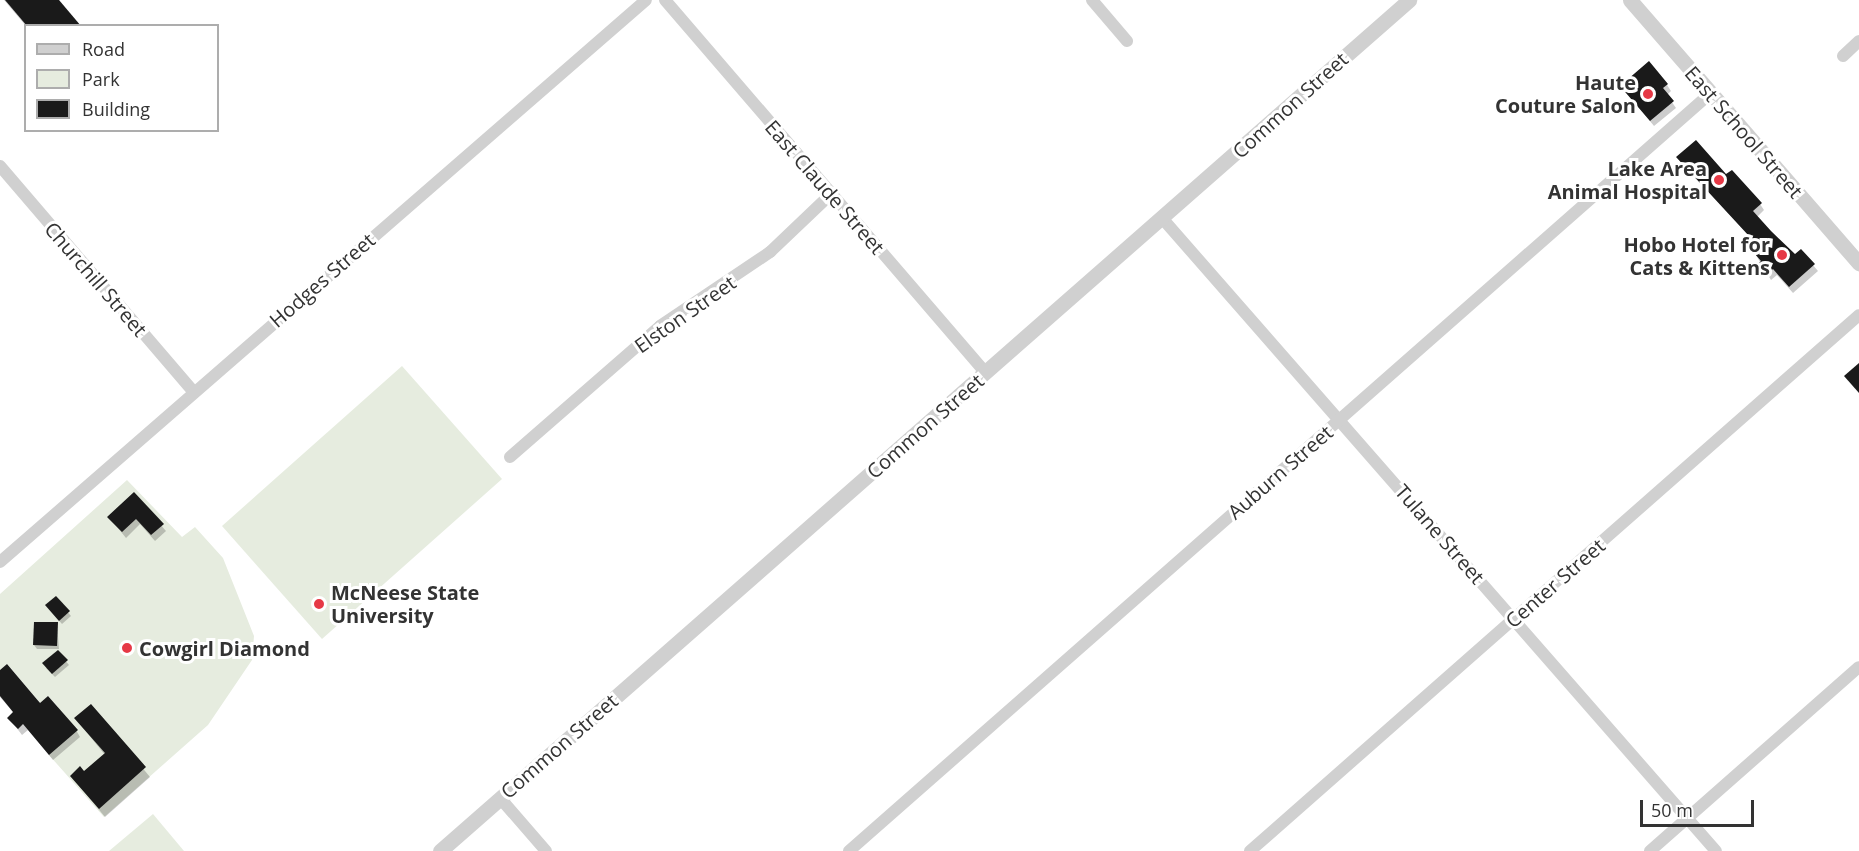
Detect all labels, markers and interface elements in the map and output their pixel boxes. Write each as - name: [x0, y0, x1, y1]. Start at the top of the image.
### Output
- legend: [24, 24, 219, 132]
- text: Road: [82, 37, 125, 61]
- street label: Common Street: [1227, 47, 1353, 163]
- street label: East School Street: [1680, 61, 1808, 203]
- text: Park: [82, 67, 120, 91]
- place label: Haute Couture Salon: [1495, 70, 1636, 117]
- marker: Haute Couture Salon: [1641, 87, 1655, 101]
- text: Building: [82, 97, 150, 121]
- street label: East Claude Street: [760, 115, 890, 259]
- place label: Lake Area Animal Hospital: [1548, 156, 1707, 203]
- marker: Lake Area Animal Hospital: [1712, 173, 1726, 187]
- street label: Churchill Street: [40, 217, 152, 341]
- street label: Hodges Street: [264, 228, 380, 332]
- place label: Hobo Hotel for Cats & Kittens: [1623, 232, 1770, 279]
- marker: Hobo Hotel for Cats & Kittens: [1775, 248, 1789, 262]
- street label: Elston Street: [630, 270, 740, 358]
- street label: Common Street: [862, 369, 988, 483]
- street label: Auburn Street: [1223, 420, 1337, 524]
- street label: Tulane Street: [1390, 479, 1490, 589]
- street label: Center Street: [1500, 533, 1610, 633]
- place label: McNeese State University: [331, 580, 479, 627]
- marker: McNeese State University: [312, 597, 326, 611]
- place label: Cowgirl Diamond: [139, 636, 310, 660]
- marker: Cowgirl Diamond: [120, 641, 134, 655]
- street label: Common Street: [496, 689, 622, 803]
- scale bar: [1643, 788, 1757, 826]
- text: 50 m: [1651, 798, 1693, 822]

